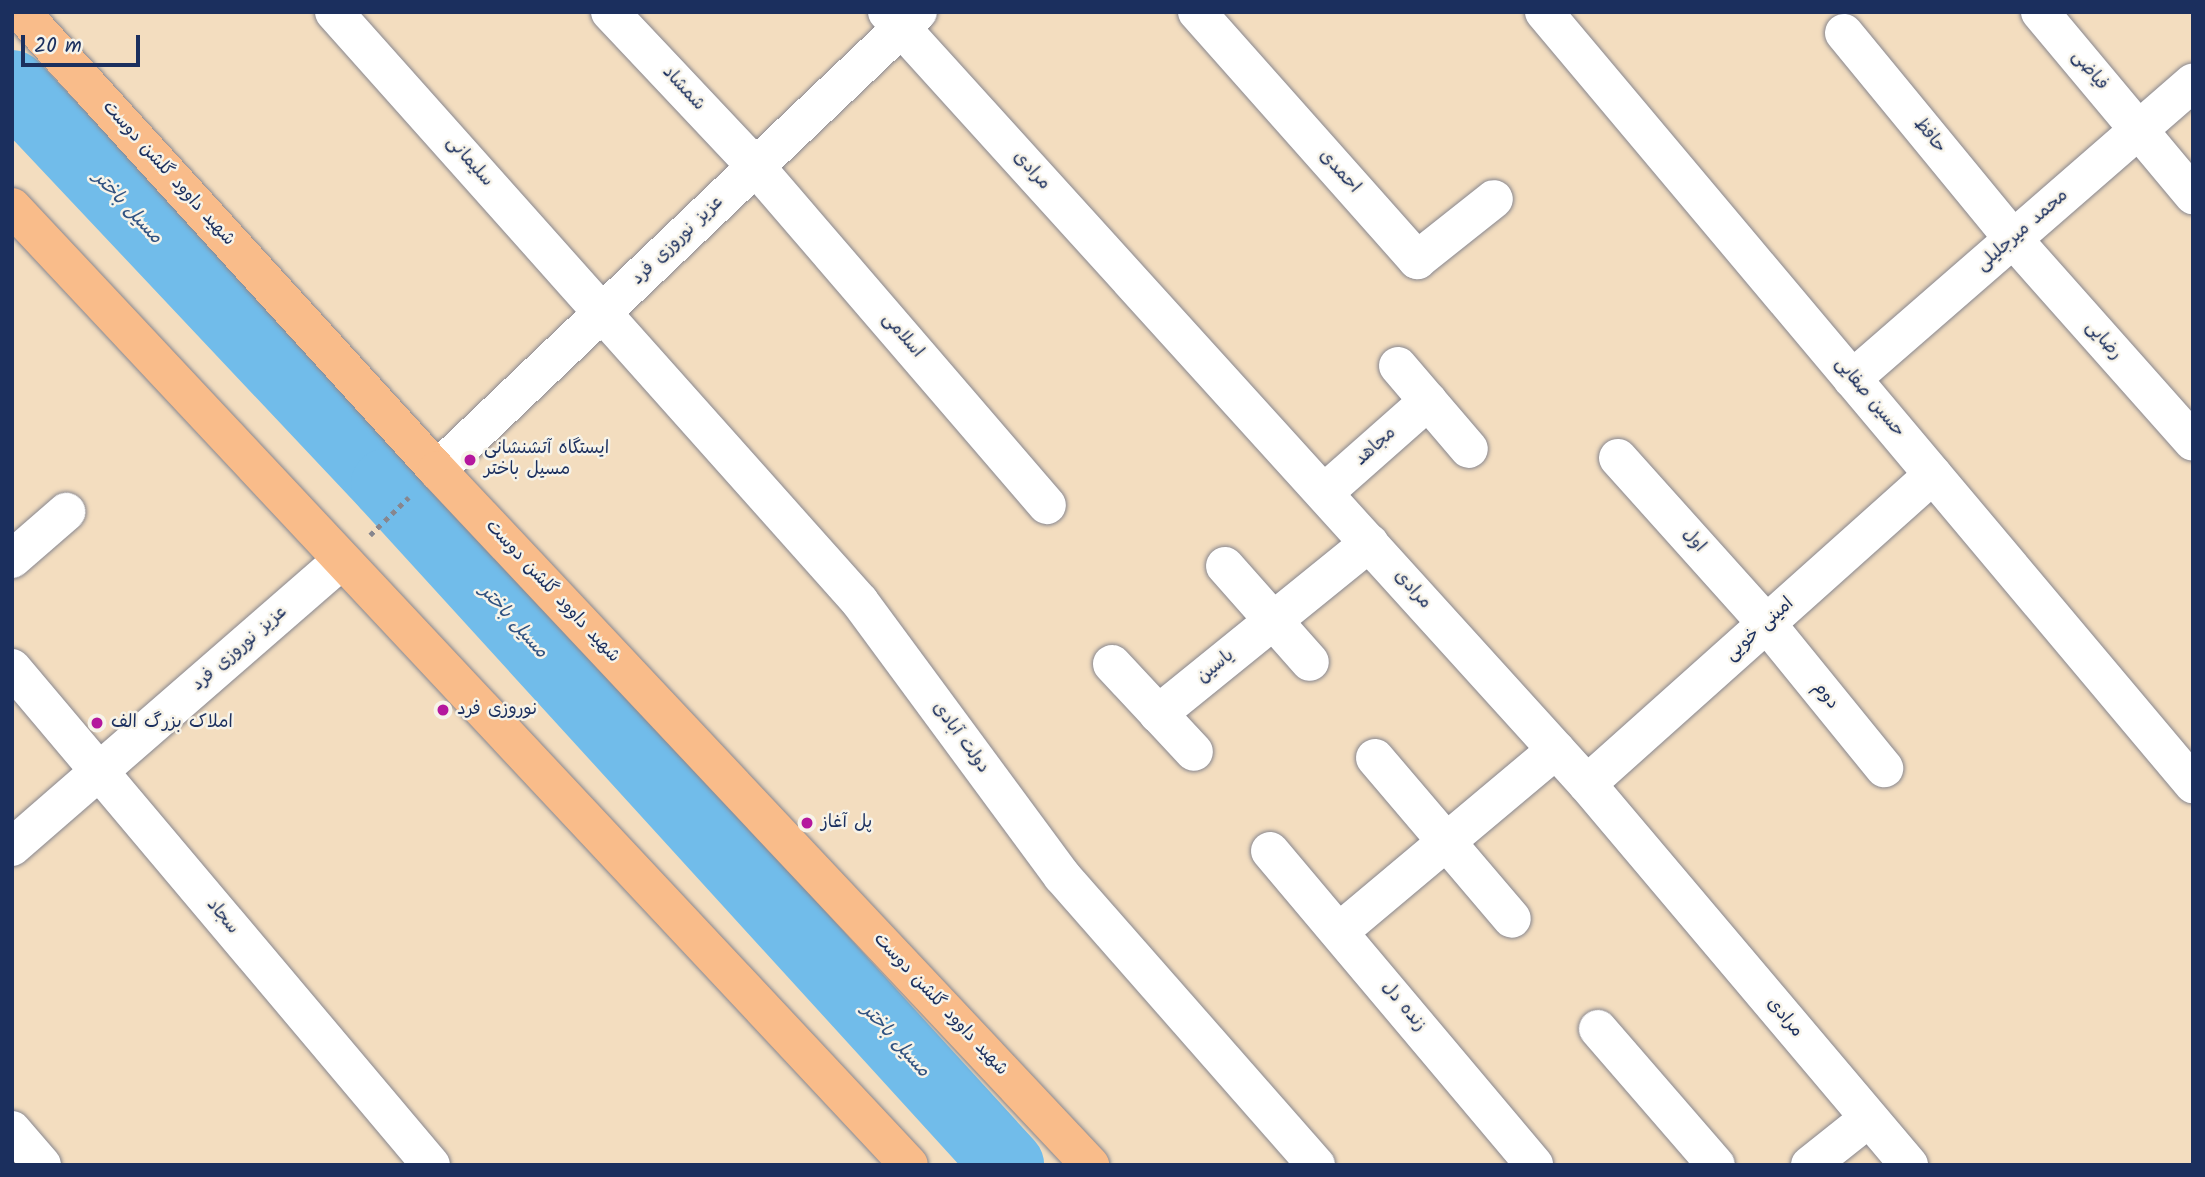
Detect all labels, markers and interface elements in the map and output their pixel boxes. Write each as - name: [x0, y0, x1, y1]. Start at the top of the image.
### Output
- scale bar: [24, 21, 144, 65]
- text: 20 m: [34, 30, 82, 63]
- street label: فیاضی: [2066, 47, 2112, 95]
- street label: شمشاد: [657, 62, 709, 116]
- street label: شهید داوود گلشن دوست: [97, 97, 239, 251]
- street label: حافظ: [1908, 114, 1950, 158]
- street label: سلیمانی: [441, 132, 497, 192]
- street label: احمدی: [1314, 146, 1364, 198]
- street label: مرادی: [1008, 147, 1054, 195]
- water label: مسیل باختر: [88, 167, 166, 249]
- street label: محمد میرجلیلی: [1973, 185, 2073, 277]
- street label: عزیز نوروزی فرد: [628, 192, 728, 290]
- street label: اسلامی: [877, 309, 927, 363]
- street label: رضایی: [2080, 317, 2126, 365]
- street label: حسین صفایی: [1829, 354, 1909, 442]
- street label: مجاهد: [1351, 423, 1401, 471]
- place label: ایستگاه آتشنشانی مسیل باختر: [484, 439, 609, 482]
- marker: ایستگاه آتشنشانی مسیل باختر: [462, 452, 478, 468]
- street label: شهید داوود گلشن دوست: [480, 516, 624, 668]
- street label: اول: [1677, 525, 1709, 557]
- street label: مرادی: [1389, 566, 1435, 614]
- water label: مسیل باختر: [474, 581, 552, 663]
- street label: امینی خویی: [1721, 594, 1799, 666]
- street label: عزیز نوروزی فرد: [188, 602, 292, 696]
- street label: یاسین: [1193, 646, 1239, 688]
- street label: دوم: [1807, 678, 1843, 714]
- street label: دولت آبادی: [927, 698, 993, 778]
- place label: نوروزی فرد: [457, 699, 538, 721]
- marker: نوروزی فرد: [435, 702, 451, 718]
- place label: املاک بزرگ الف: [111, 712, 233, 734]
- marker: املاک بزرگ الف: [89, 715, 105, 731]
- place label: پل آغاز: [821, 812, 872, 834]
- marker: پل آغاز: [799, 815, 815, 831]
- street label: سجاد: [201, 895, 243, 939]
- street label: شهید داوود گلشن دوست: [868, 929, 1012, 1081]
- street label: زنده دل: [1376, 978, 1430, 1036]
- street label: مرادی: [1761, 994, 1807, 1042]
- water label: مسیل باختر: [856, 1000, 934, 1082]

